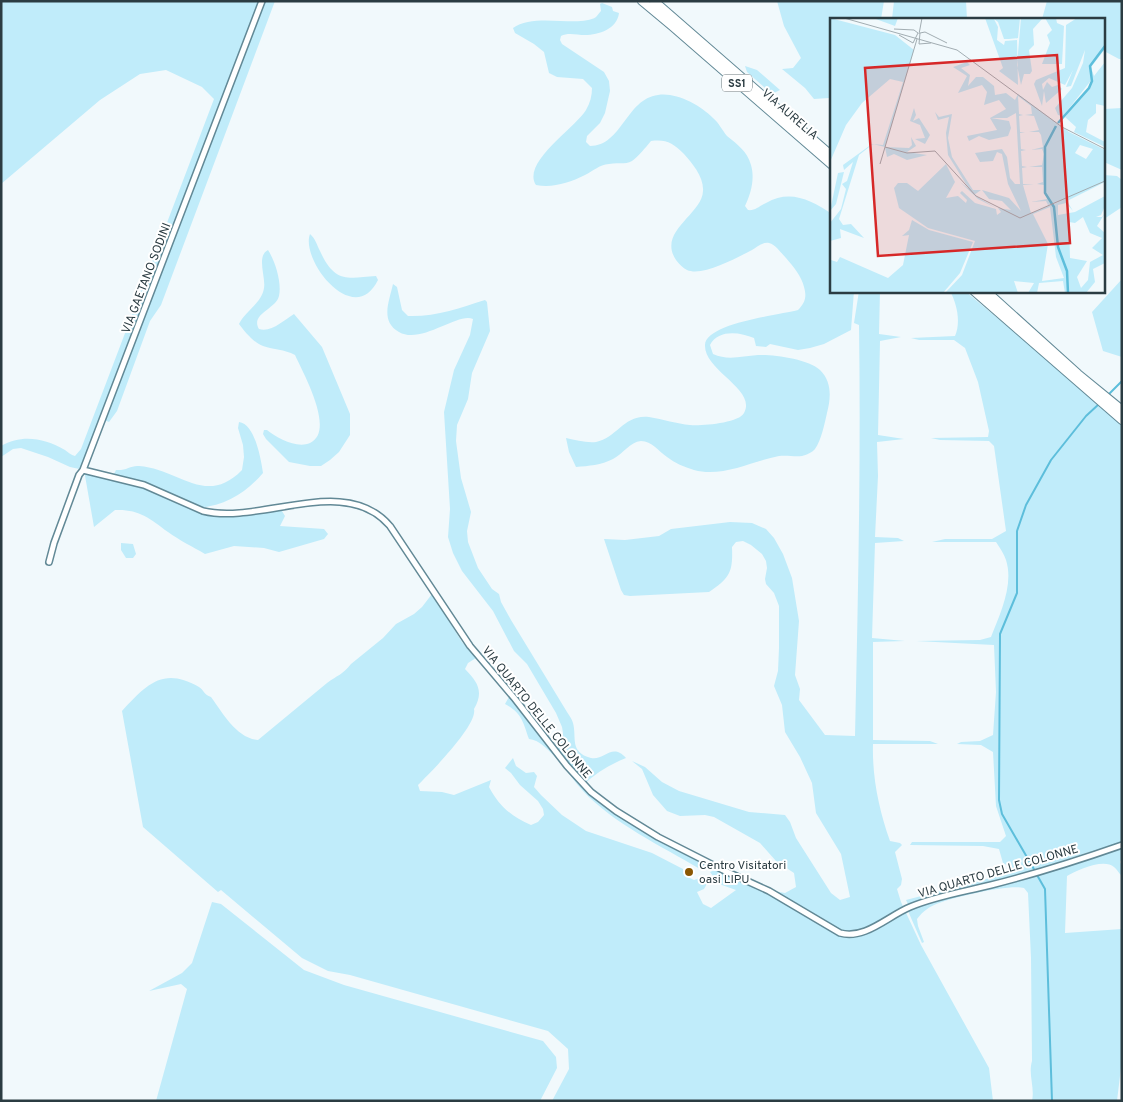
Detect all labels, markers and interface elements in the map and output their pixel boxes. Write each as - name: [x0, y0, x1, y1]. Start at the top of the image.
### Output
- inset map: [830, 18, 1106, 292]
- road number: SS1: [722, 75, 752, 92]
- street label: VIA AURELIA: [758, 86, 821, 144]
- street label: VIA GAETANO SODINI: [118, 221, 175, 336]
- street label: VIA QUARTO DELLE COLONNE: [478, 643, 595, 782]
- street label: VIA QUARTO DELLE COLONNE: [916, 841, 1080, 903]
- place label: Centro Visitatori oasi LIPU: [699, 858, 786, 888]
- marker: Centro Visitatori oasi LIPU: [683, 866, 695, 878]

